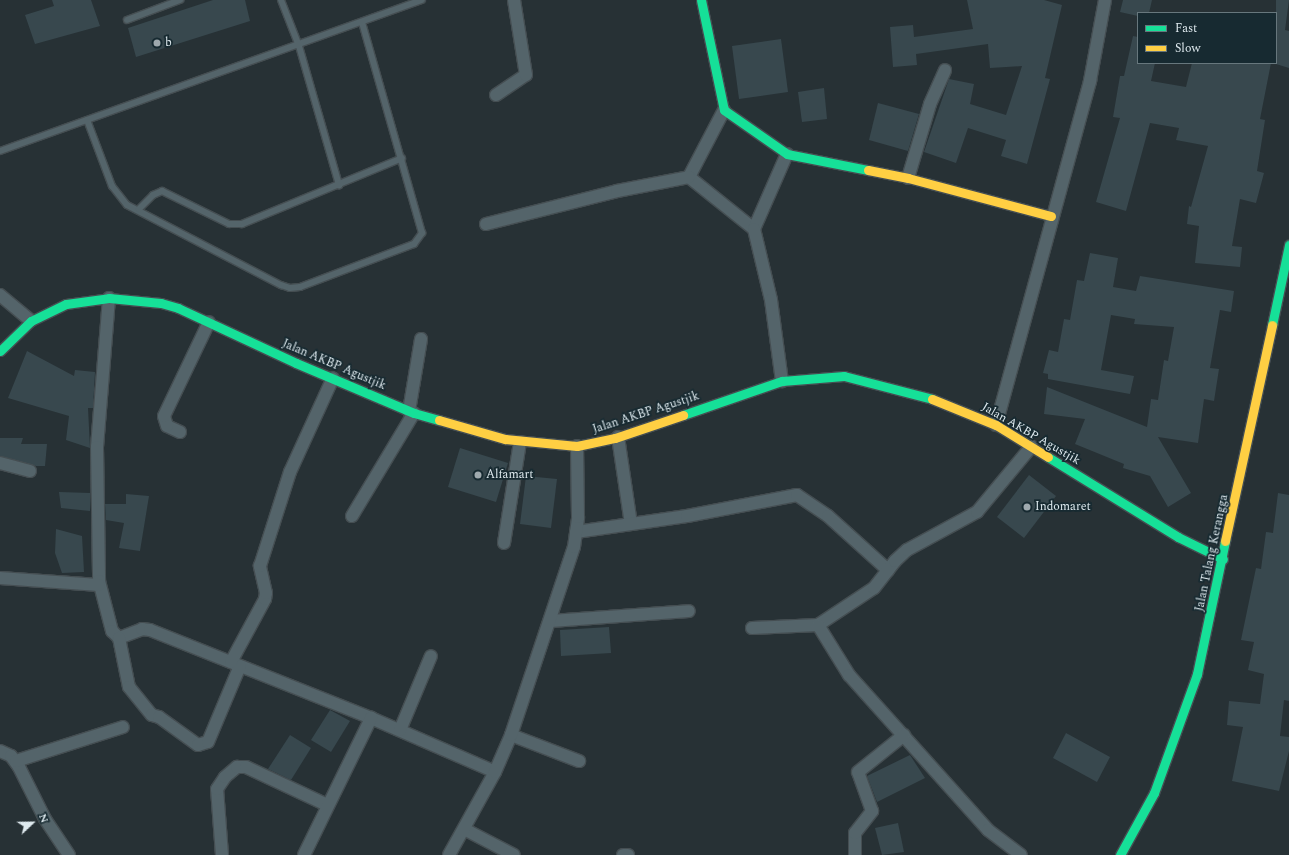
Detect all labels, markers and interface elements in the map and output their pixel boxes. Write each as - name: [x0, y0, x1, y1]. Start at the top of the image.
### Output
- legend: [1137, 12, 1277, 64]
- text: Fast: [1175, 19, 1197, 38]
- place label: b: [165, 36, 172, 50]
- marker: b: [152, 38, 162, 48]
- text: Slow: [1175, 39, 1200, 58]
- street label: Jalan AKBP Agustjik: [280, 337, 388, 393]
- street label: Jalan AKBP Agustjik: [591, 389, 701, 437]
- street label: Jalan AKBP Agustjik: [979, 400, 1083, 468]
- place label: Alfamart: [486, 468, 534, 482]
- marker: Alfamart: [473, 470, 483, 480]
- street label: Jalan Talang Kerangga: [1193, 493, 1231, 613]
- place label: Indomaret: [1035, 500, 1091, 514]
- marker: Indomaret: [1022, 502, 1032, 512]
- north arrow: [12, 803, 52, 843]
- text: N: [34, 811, 53, 826]

